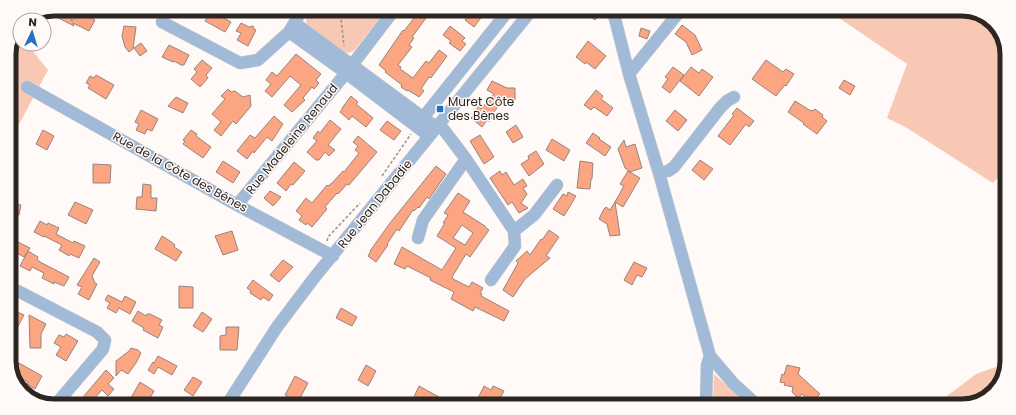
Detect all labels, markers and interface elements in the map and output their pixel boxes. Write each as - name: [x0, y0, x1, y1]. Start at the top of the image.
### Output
- north arrow: [12, 12, 52, 52]
- text: N: [28, 14, 37, 30]
- street label: Rue Madeleine Renaud: [242, 80, 342, 198]
- place label: Muret Côte des Bènes: [448, 93, 514, 124]
- marker: Muret Côte des Bènes: [435, 104, 445, 114]
- street label: Rue de la Côte des Bênes: [110, 127, 251, 216]
- street label: Rue Jean Dabadie: [333, 156, 416, 252]

